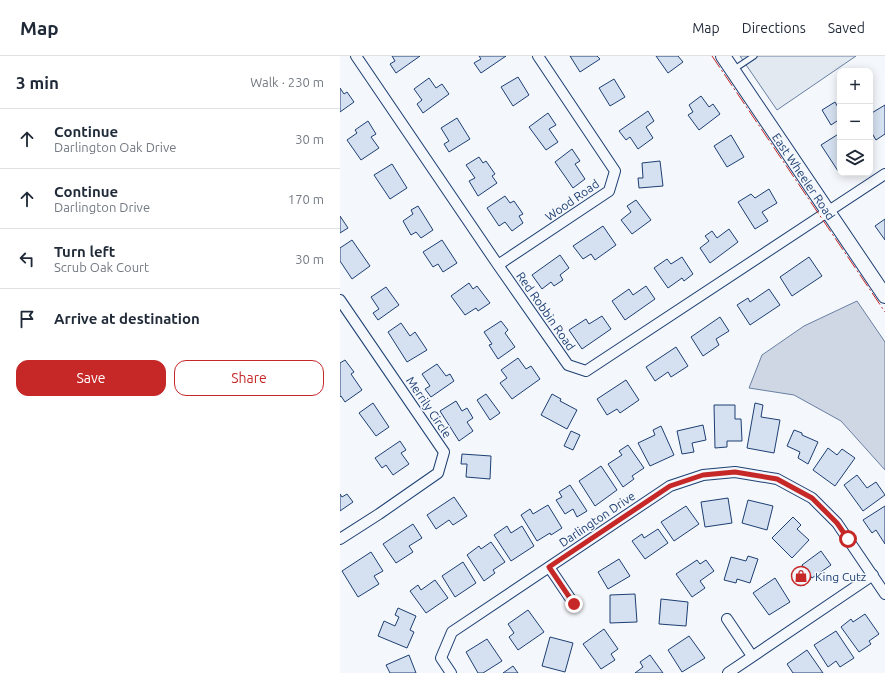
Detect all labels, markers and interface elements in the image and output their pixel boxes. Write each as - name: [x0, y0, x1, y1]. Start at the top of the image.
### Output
- text: Map: [20, 17, 59, 39]
- text: Map: [692, 20, 720, 36]
- text: Directions: [742, 20, 806, 36]
- text: Saved: [828, 20, 865, 36]
- map controls: [837, 68, 873, 176]
- button: +: [837, 68, 873, 104]
- text: 3 min: [16, 73, 59, 92]
- text: Walk · 230 m: [250, 75, 324, 89]
- button: −: [837, 104, 873, 140]
- text: Continue: [54, 123, 118, 140]
- icon: ahead: [16, 128, 38, 150]
- street label: East Wheeler Road: [770, 130, 838, 222]
- text: 30 m: [295, 132, 324, 146]
- text: Darlington Oak Drive: [54, 140, 176, 154]
- button: layers: [837, 140, 873, 176]
- street label: Wood Road: [543, 177, 601, 223]
- text: Continue: [54, 183, 118, 200]
- icon: ahead: [16, 188, 38, 210]
- text: 170 m: [288, 192, 324, 206]
- text: Darlington Drive: [54, 200, 150, 214]
- text: Turn left: [54, 243, 115, 260]
- icon: left: [16, 248, 38, 270]
- text: 30 m: [295, 252, 324, 266]
- text: Scrub Oak Court: [54, 260, 149, 274]
- street label: Red Robbin Road: [514, 269, 578, 353]
- icon: arrive: [16, 308, 38, 330]
- text: Arrive at destination: [54, 310, 200, 327]
- button: Save: [16, 360, 166, 396]
- button: Share: [174, 360, 324, 396]
- street label: Merrily Circle: [404, 374, 454, 440]
- street label: Darlington Drive: [557, 489, 637, 549]
- route start: [839, 530, 857, 548]
- shop icon: King Cutz: [790, 565, 812, 587]
- place label: King Cutz: [815, 570, 867, 583]
- route end: [565, 595, 583, 613]

